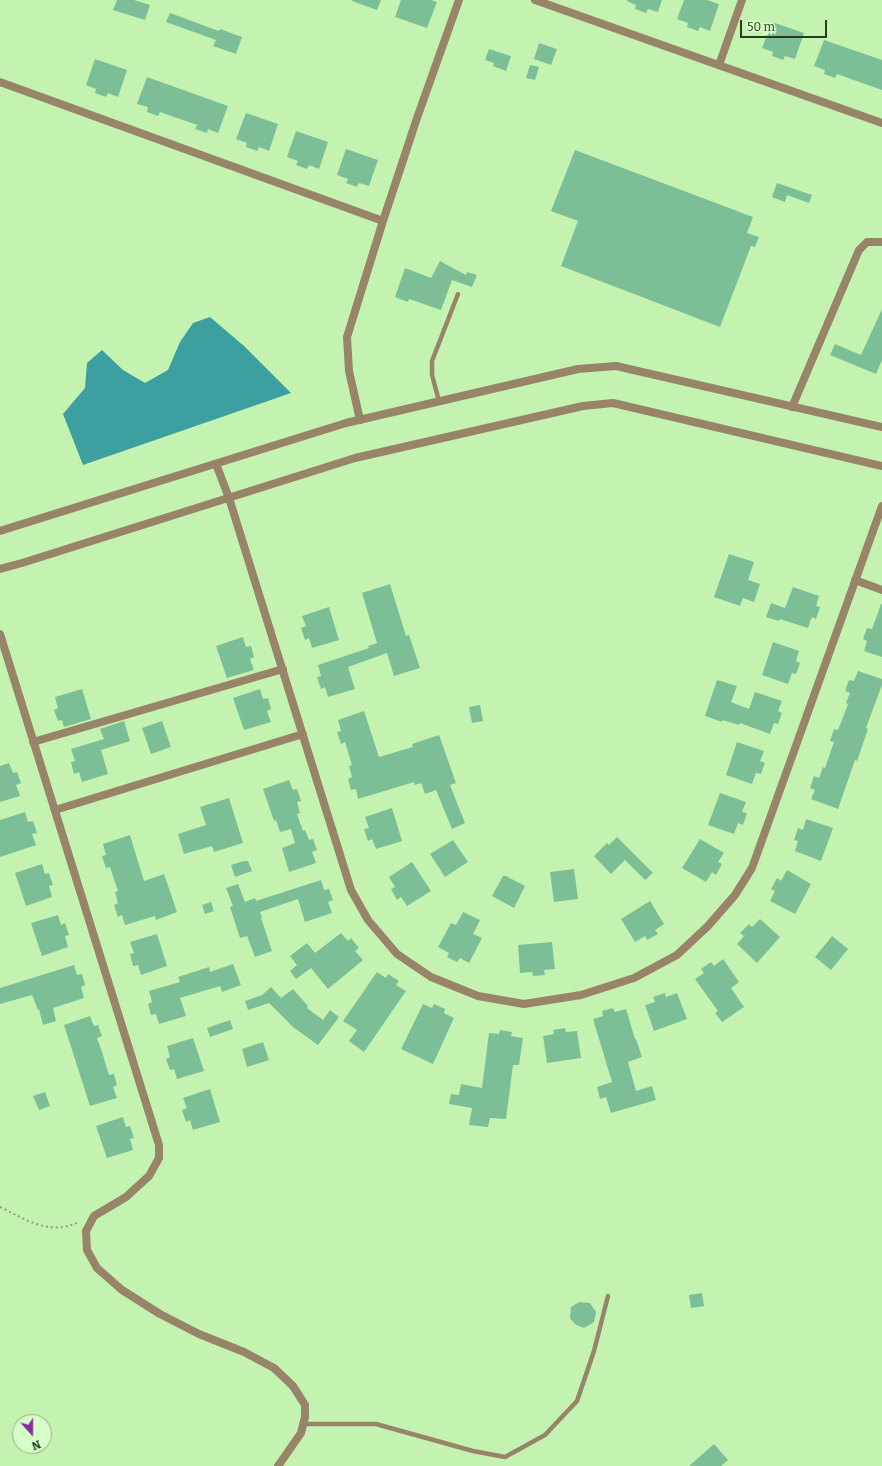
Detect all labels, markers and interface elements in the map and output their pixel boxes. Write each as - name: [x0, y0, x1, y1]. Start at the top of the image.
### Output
- scale bar: [742, 12, 829, 38]
- text: 50 m: [747, 20, 775, 34]
- north arrow: [12, 1414, 52, 1454]
- text: N: [30, 1437, 42, 1452]

